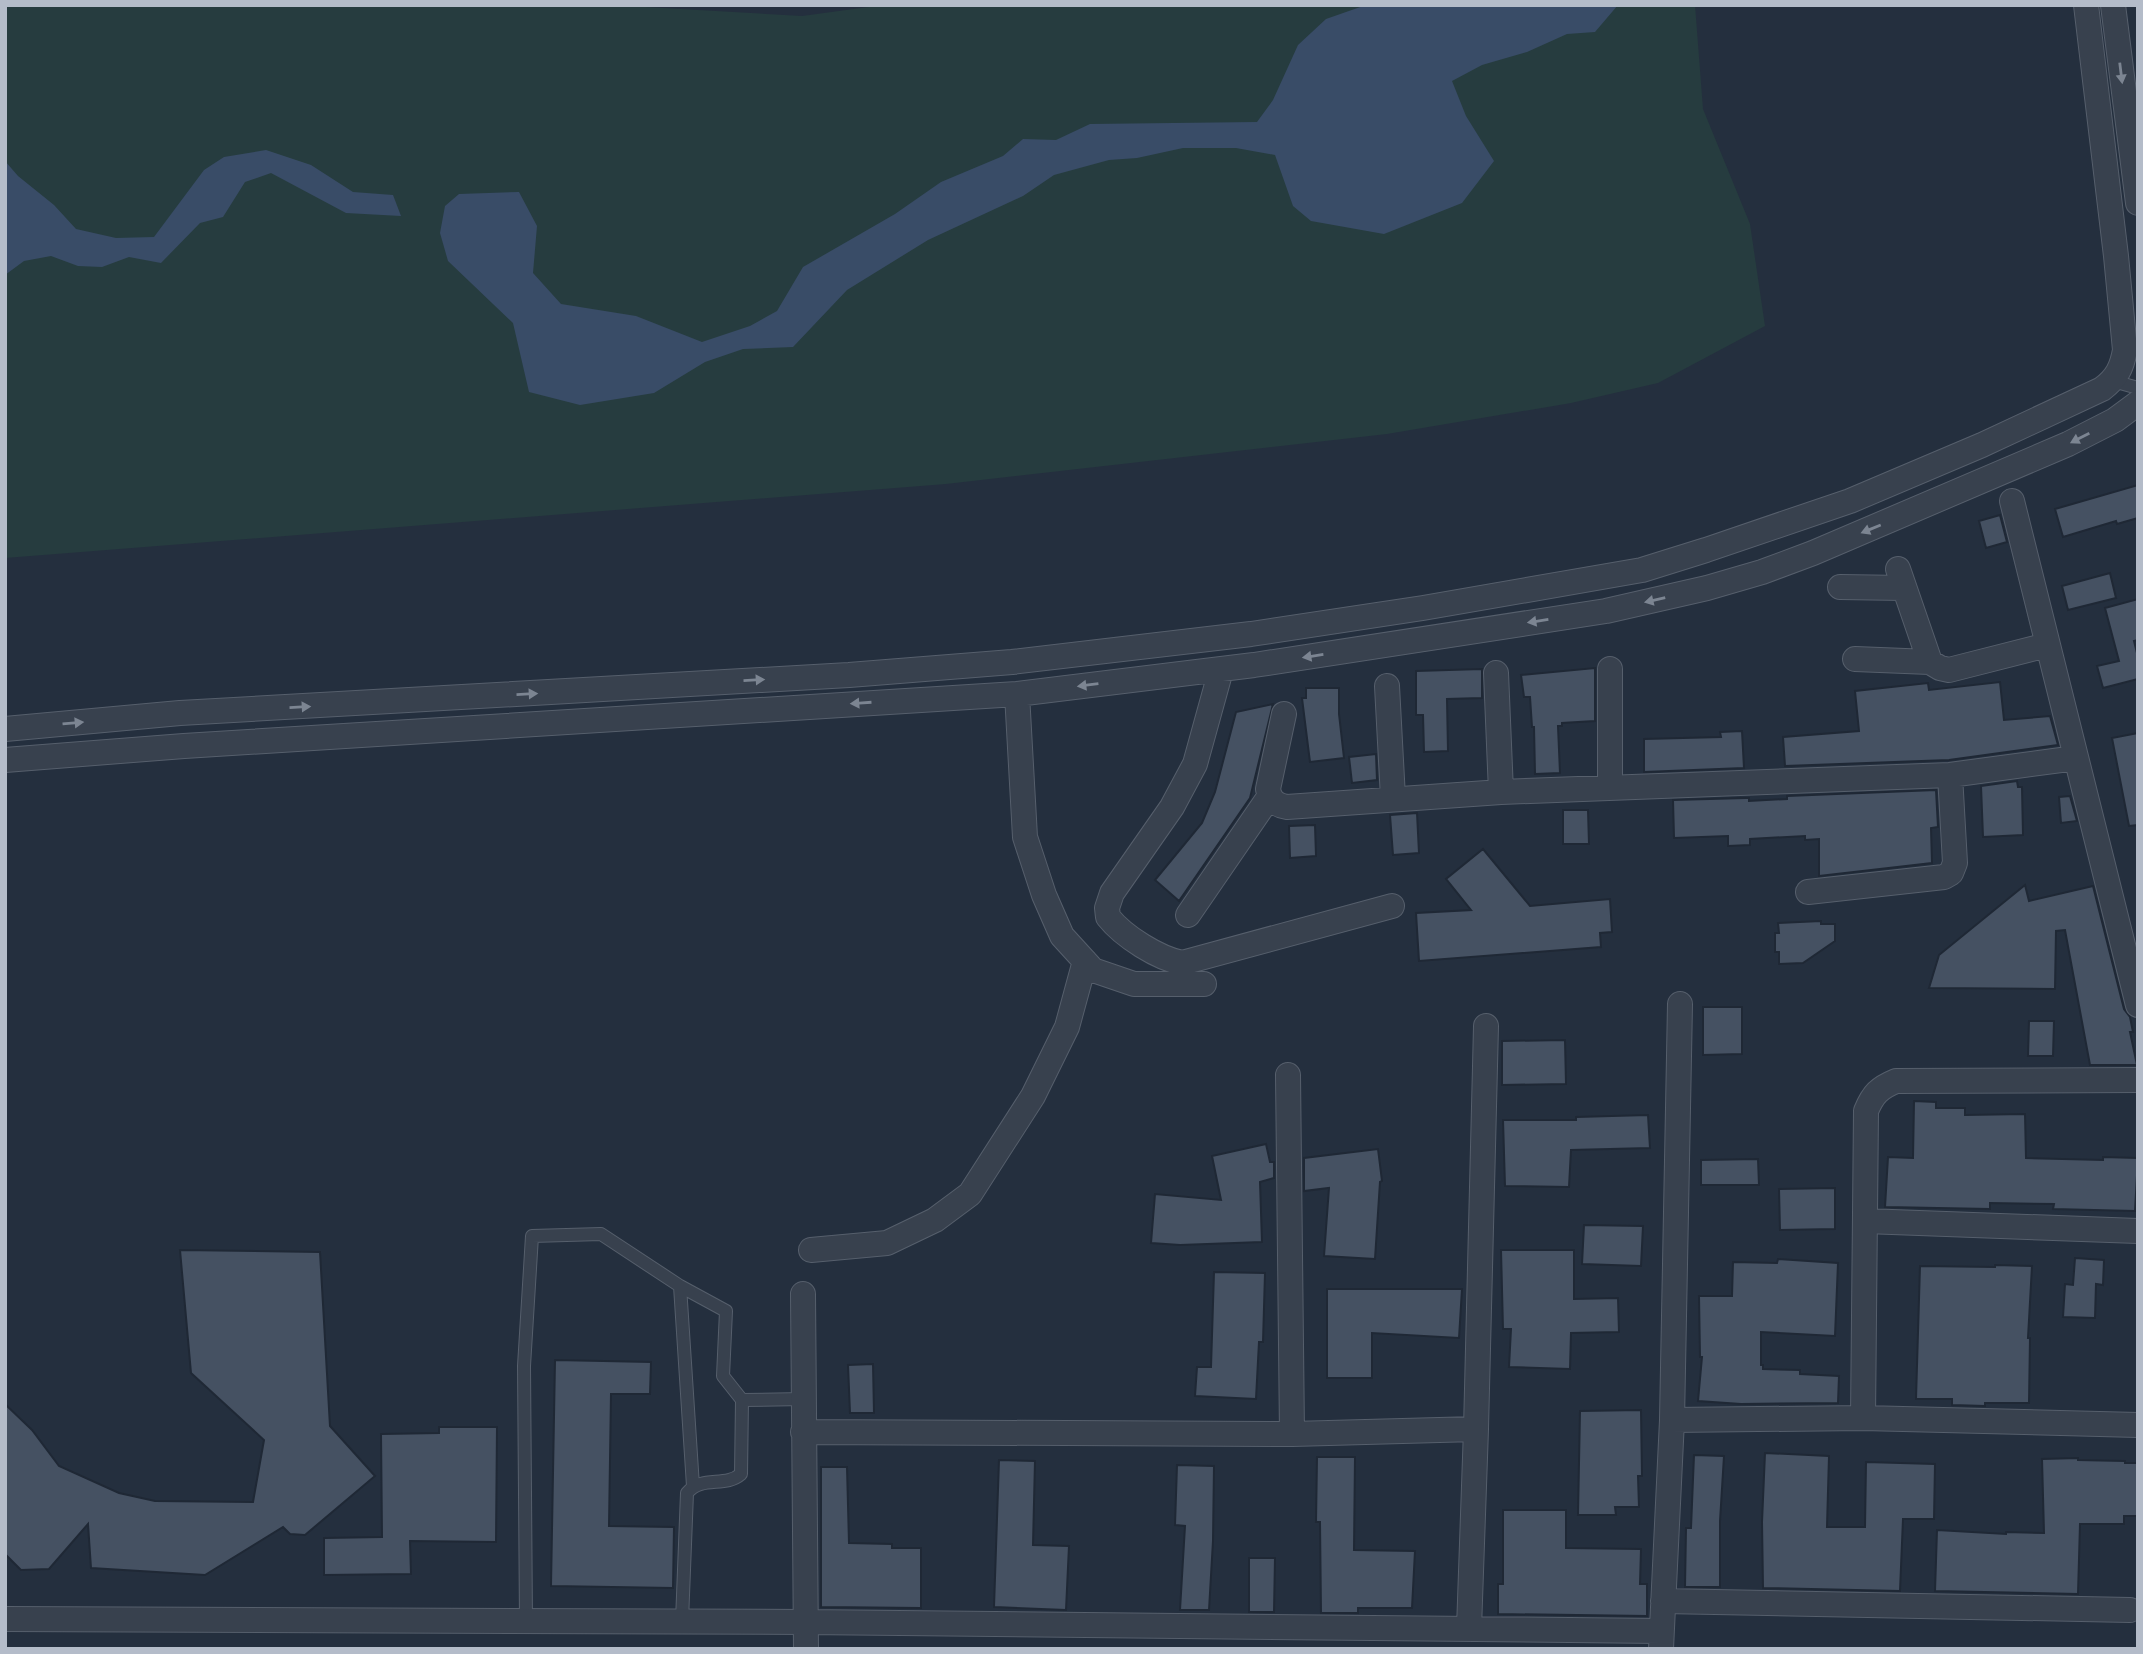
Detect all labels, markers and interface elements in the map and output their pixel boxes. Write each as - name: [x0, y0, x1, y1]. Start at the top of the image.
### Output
- one-way arrow: [2116, 62, 2127, 84]
- one-way arrow: [2070, 433, 2090, 444]
- one-way arrow: [1861, 523, 1881, 535]
- one-way arrow: [1644, 594, 1666, 605]
- one-way arrow: [1527, 616, 1549, 627]
- one-way arrow: [1302, 651, 1324, 662]
- one-way arrow: [744, 675, 766, 686]
- one-way arrow: [1077, 680, 1099, 691]
- one-way arrow: [516, 688, 538, 699]
- one-way arrow: [850, 698, 872, 709]
- one-way arrow: [289, 701, 311, 712]
- one-way arrow: [62, 717, 84, 728]

